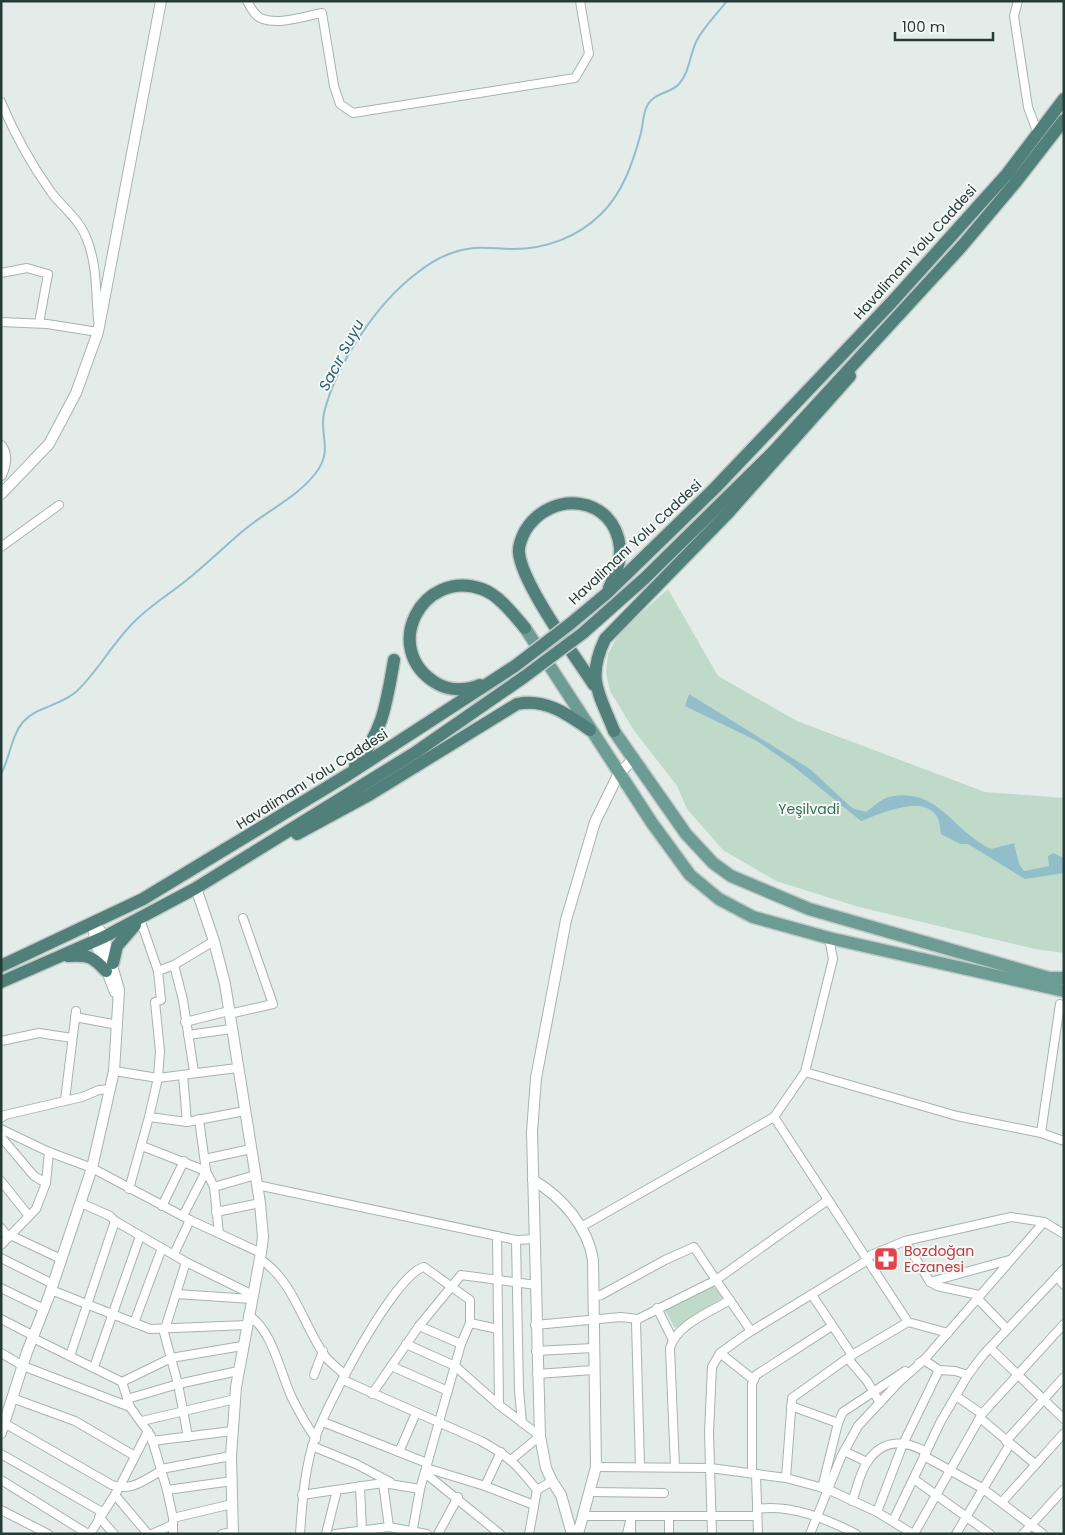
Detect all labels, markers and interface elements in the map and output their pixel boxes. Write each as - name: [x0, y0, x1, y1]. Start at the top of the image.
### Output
- scale bar: [895, 10, 992, 42]
- text: 100 m: [902, 16, 945, 37]
- street label: Havalimanı Yolu Caddesi: [849, 180, 981, 324]
- water label: Sacır Suyu: [313, 315, 369, 394]
- street label: Havalimanı Yolu Caddesi: [564, 475, 706, 609]
- street label: Havalimanı Yolu Caddesi: [232, 724, 392, 834]
- park label: Yeşilvadi: [778, 799, 840, 819]
- place label: Bozdoğan Eczanesi: [904, 1241, 974, 1277]
- pharmacy icon: Bozdoğan Eczanesi: [873, 1246, 899, 1272]

